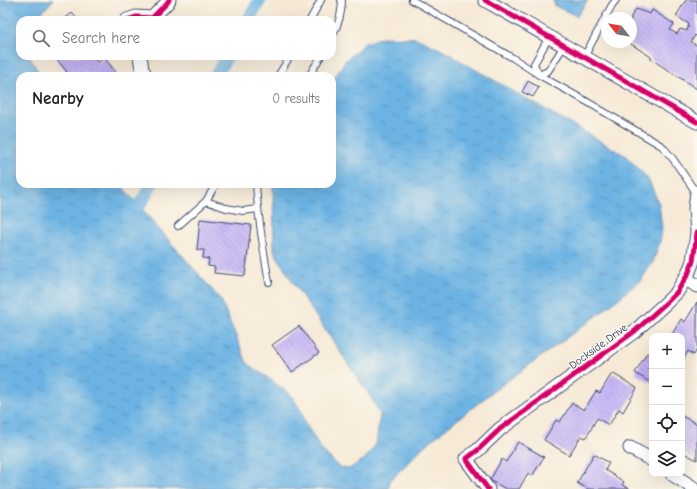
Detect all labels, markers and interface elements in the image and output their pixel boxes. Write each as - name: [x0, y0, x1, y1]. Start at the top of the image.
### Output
- north arrow: [601, 12, 637, 48]
- search box: [16, 16, 336, 60]
- icon: search: [30, 27, 52, 49]
- text: Search here: [62, 29, 140, 47]
- text: Nearby: [32, 89, 83, 108]
- text: 0 results: [272, 91, 320, 106]
- street label: Dockside Drive: [567, 321, 630, 372]
- map controls: [649, 333, 685, 477]
- button: +: [649, 333, 685, 369]
- button: −: [649, 369, 685, 405]
- button: locate: [649, 405, 685, 441]
- button: layers: [649, 441, 685, 477]

